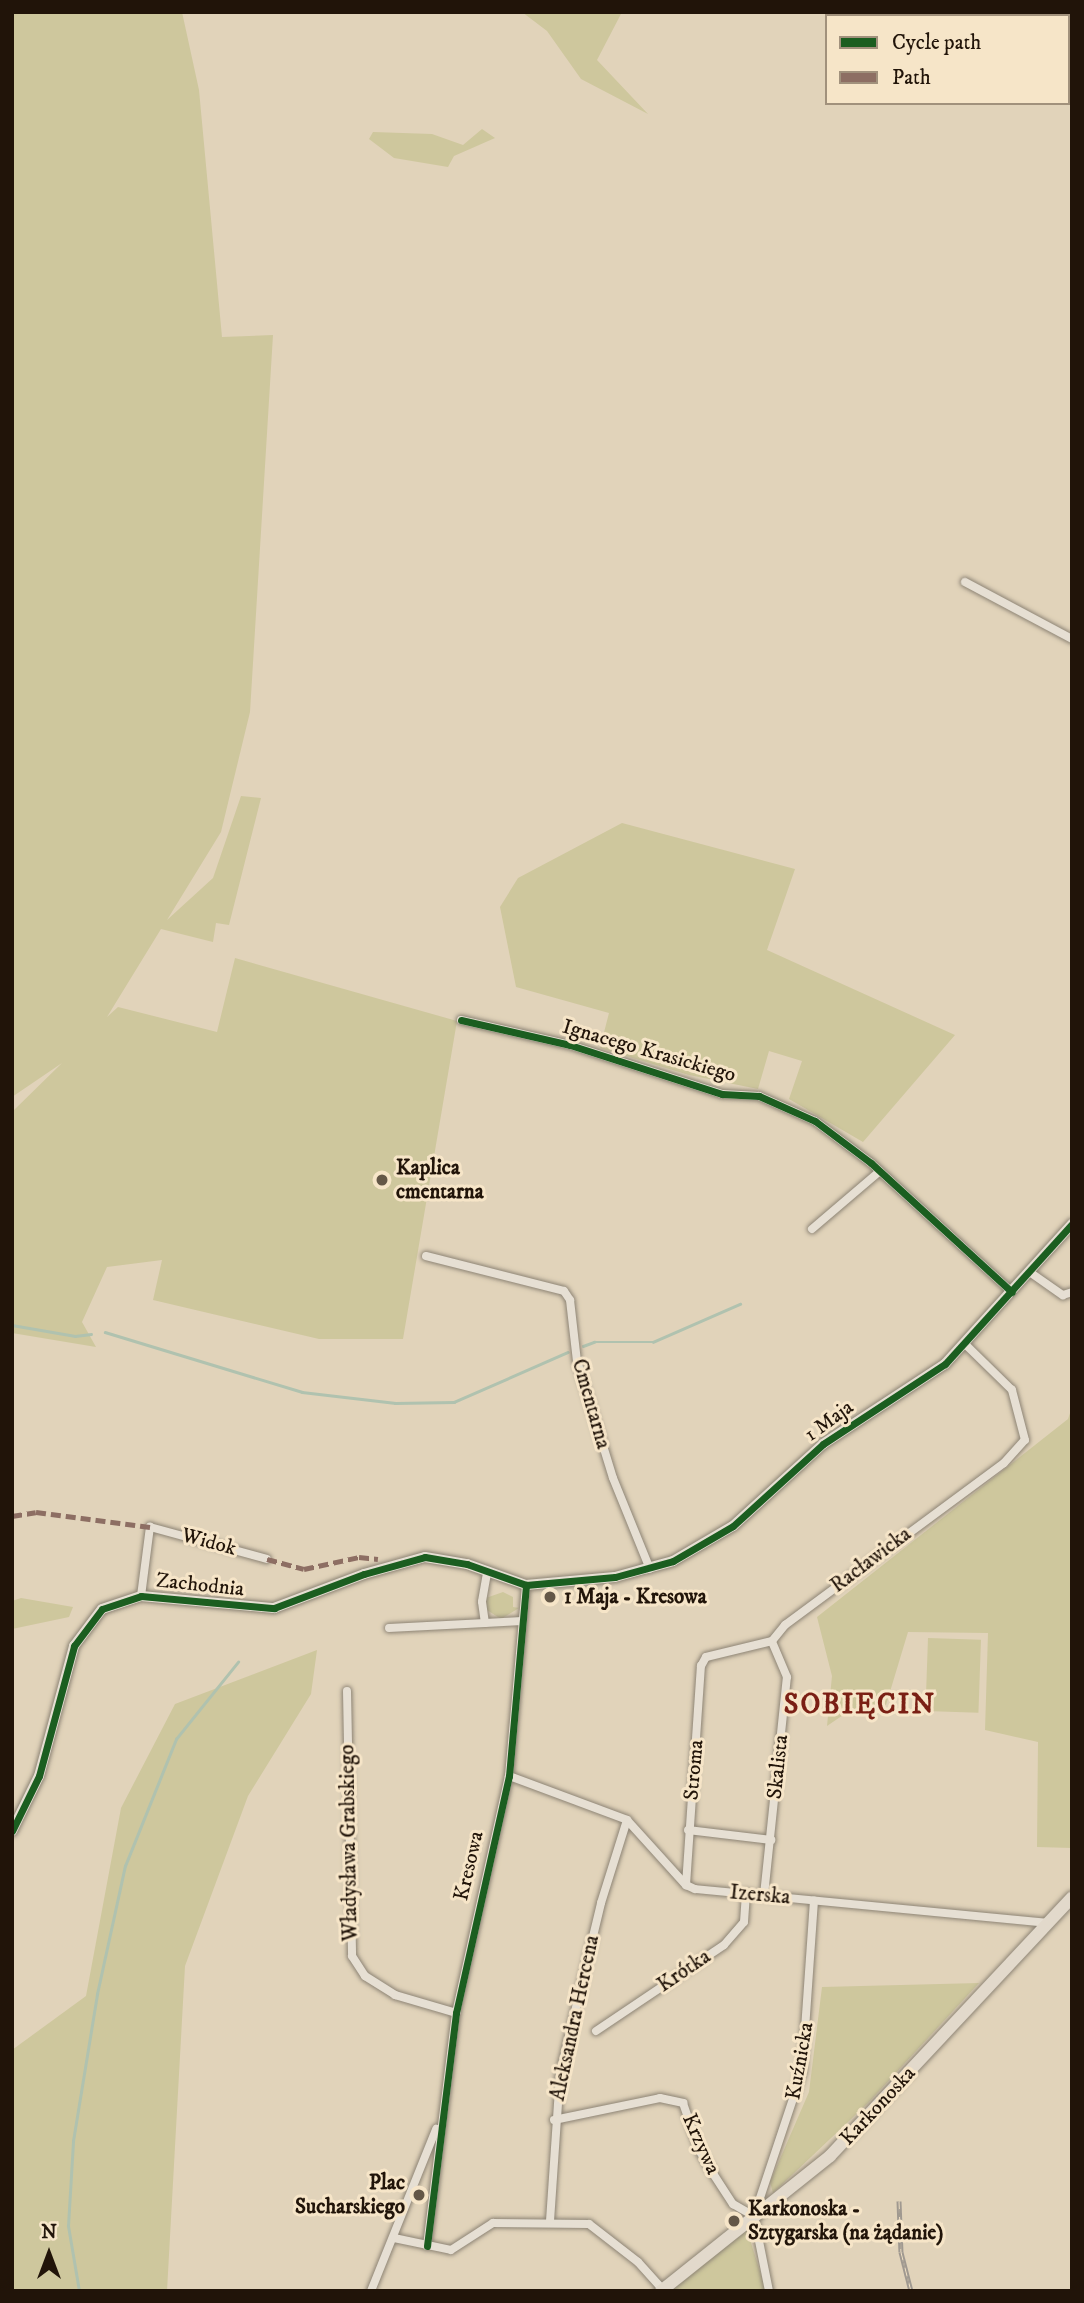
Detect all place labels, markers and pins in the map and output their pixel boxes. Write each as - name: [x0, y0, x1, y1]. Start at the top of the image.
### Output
- place label: Kaplica cmentarna: [396, 1155, 484, 1205]
- marker: Kaplica cmentarna: [374, 1172, 390, 1188]
- place label: 1 Maja - Kresowa: [564, 1584, 707, 1610]
- marker: 1 Maja - Kresowa: [542, 1589, 558, 1605]
- place label: Plac Sucharskiego: [295, 2170, 405, 2220]
- marker: Plac Sucharskiego: [411, 2187, 427, 2203]
- place label: Karkonoska - Sztygarska (na żądanie): [748, 2196, 943, 2246]
- marker: Karkonoska - Sztygarska (na żądanie): [726, 2213, 742, 2229]

